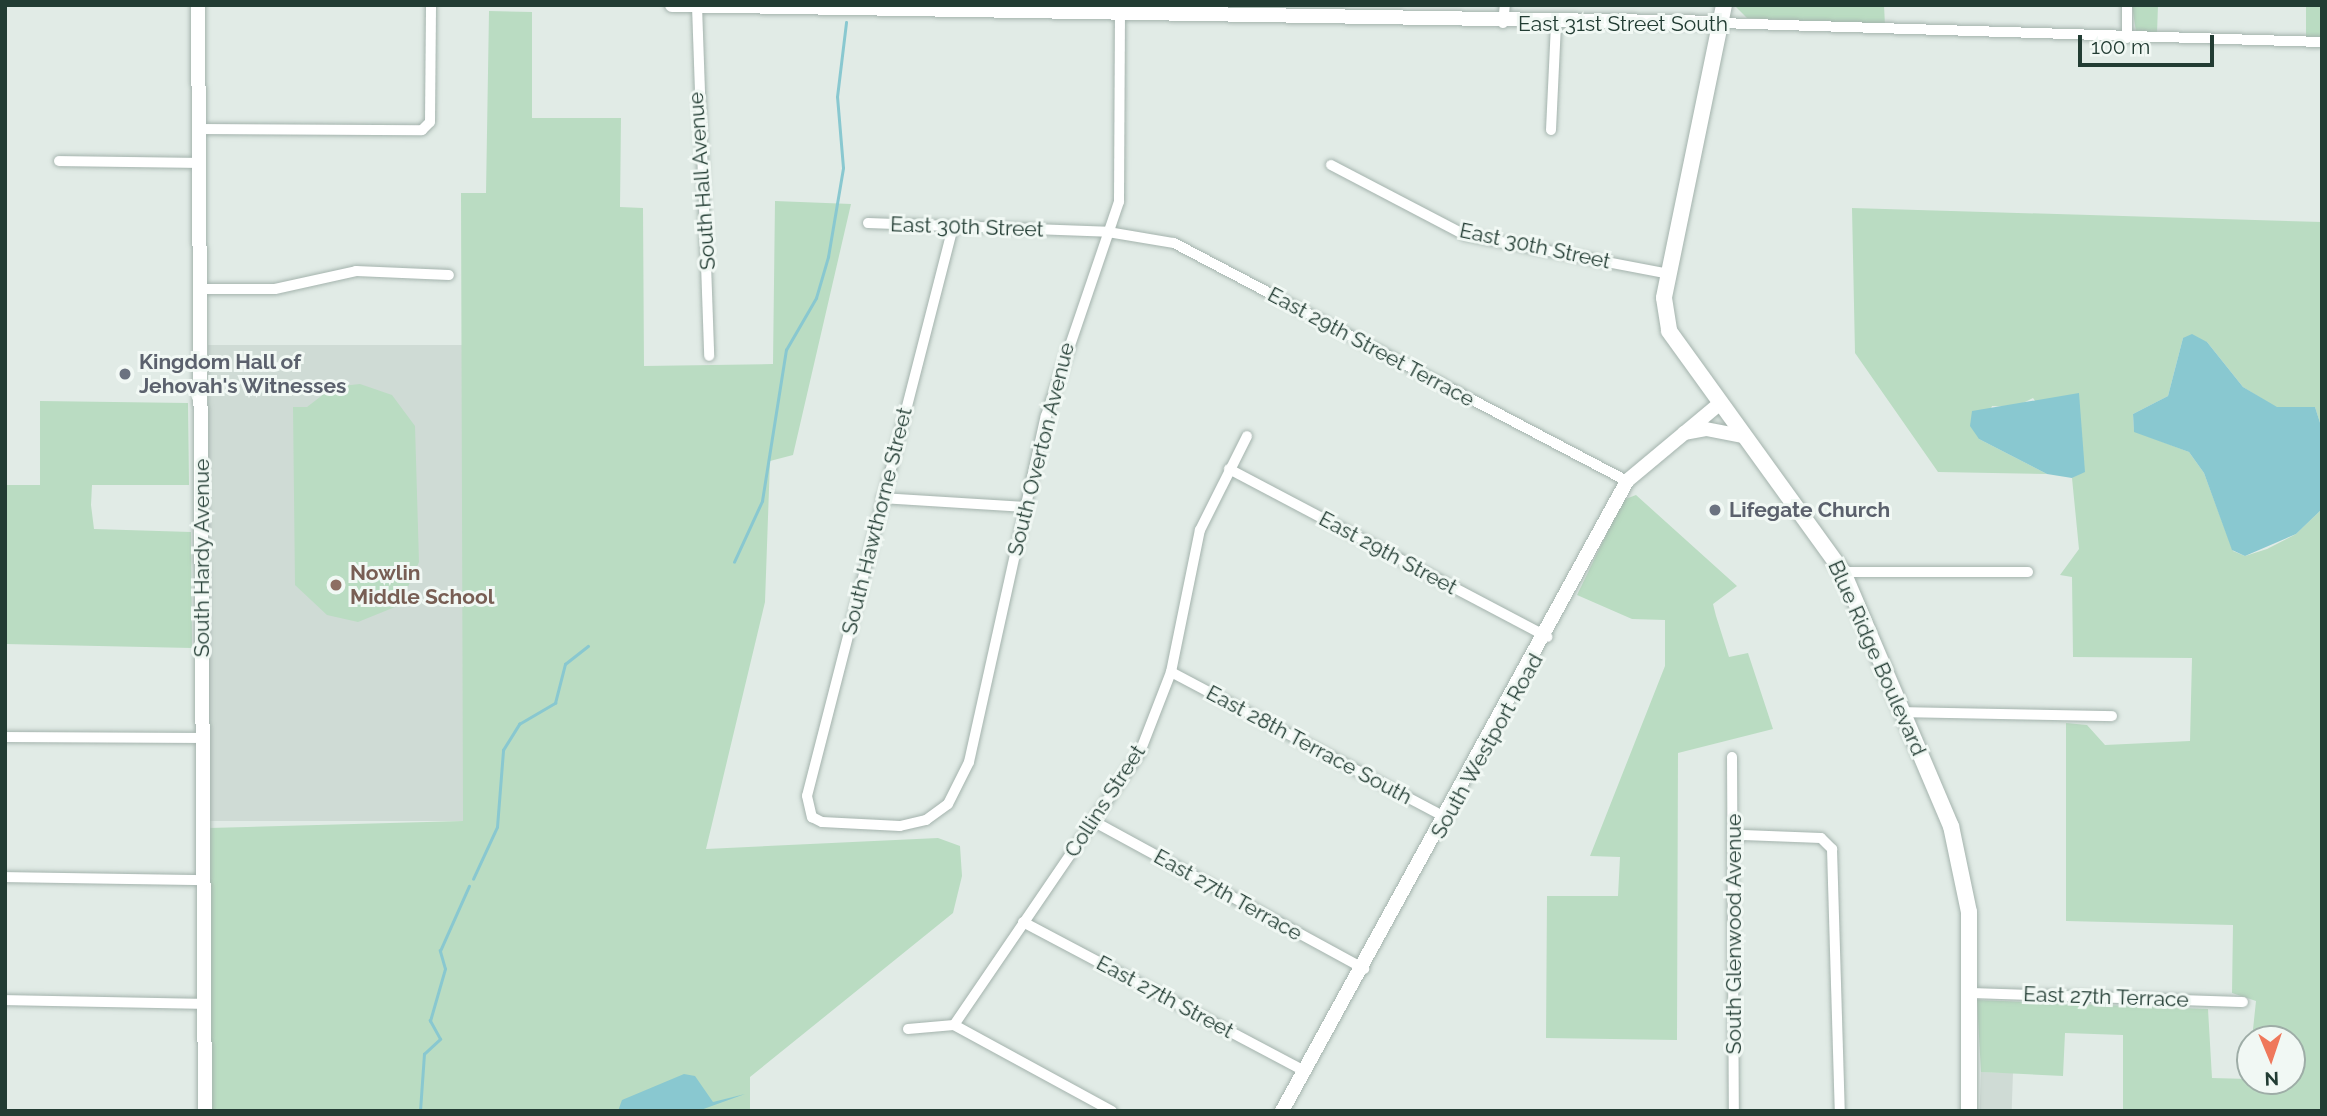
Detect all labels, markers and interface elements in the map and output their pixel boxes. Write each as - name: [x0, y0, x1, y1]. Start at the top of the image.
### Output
- street label: East 31st Street South: [1518, 11, 1728, 37]
- scale bar: [2082, 21, 2218, 65]
- text: 100 m: [2091, 34, 2150, 59]
- street label: South Hall Avenue: [683, 91, 721, 271]
- street label: East 30th Street: [890, 212, 1044, 242]
- street label: East 30th Street: [1457, 218, 1613, 274]
- street label: East 29th Street Terrace: [1263, 282, 1479, 412]
- street label: South Overton Avenue: [1002, 340, 1080, 558]
- place label: Kingdom Hall of Jehovah's Witnesses: [139, 349, 347, 399]
- marker: Kingdom Hall of Jehovah's Witnesses: [117, 366, 133, 382]
- street label: South Hawthorne Street: [837, 405, 917, 637]
- street label: South Hardy Avenue: [189, 458, 215, 658]
- place label: Lifegate Church: [1729, 497, 1890, 523]
- marker: Lifegate Church: [1707, 502, 1723, 518]
- street label: East 29th Street: [1315, 506, 1461, 600]
- street label: Blue Ridge Boulevard: [1823, 557, 1931, 759]
- place label: Nowlin Middle School: [350, 560, 494, 610]
- marker: Nowlin Middle School: [328, 577, 344, 593]
- street label: South Westport Road: [1426, 649, 1548, 843]
- street label: East 28th Terrace South: [1202, 680, 1416, 810]
- street label: Collins Street: [1059, 740, 1151, 862]
- street label: South Glenwood Avenue: [1721, 813, 1747, 1055]
- street label: East 27th Terrace: [1149, 844, 1307, 946]
- street label: East 27th Street: [1092, 950, 1238, 1044]
- street label: East 27th Terrace: [2023, 982, 2189, 1012]
- north arrow: [2236, 1025, 2306, 1095]
- text: N: [2264, 1068, 2279, 1090]

